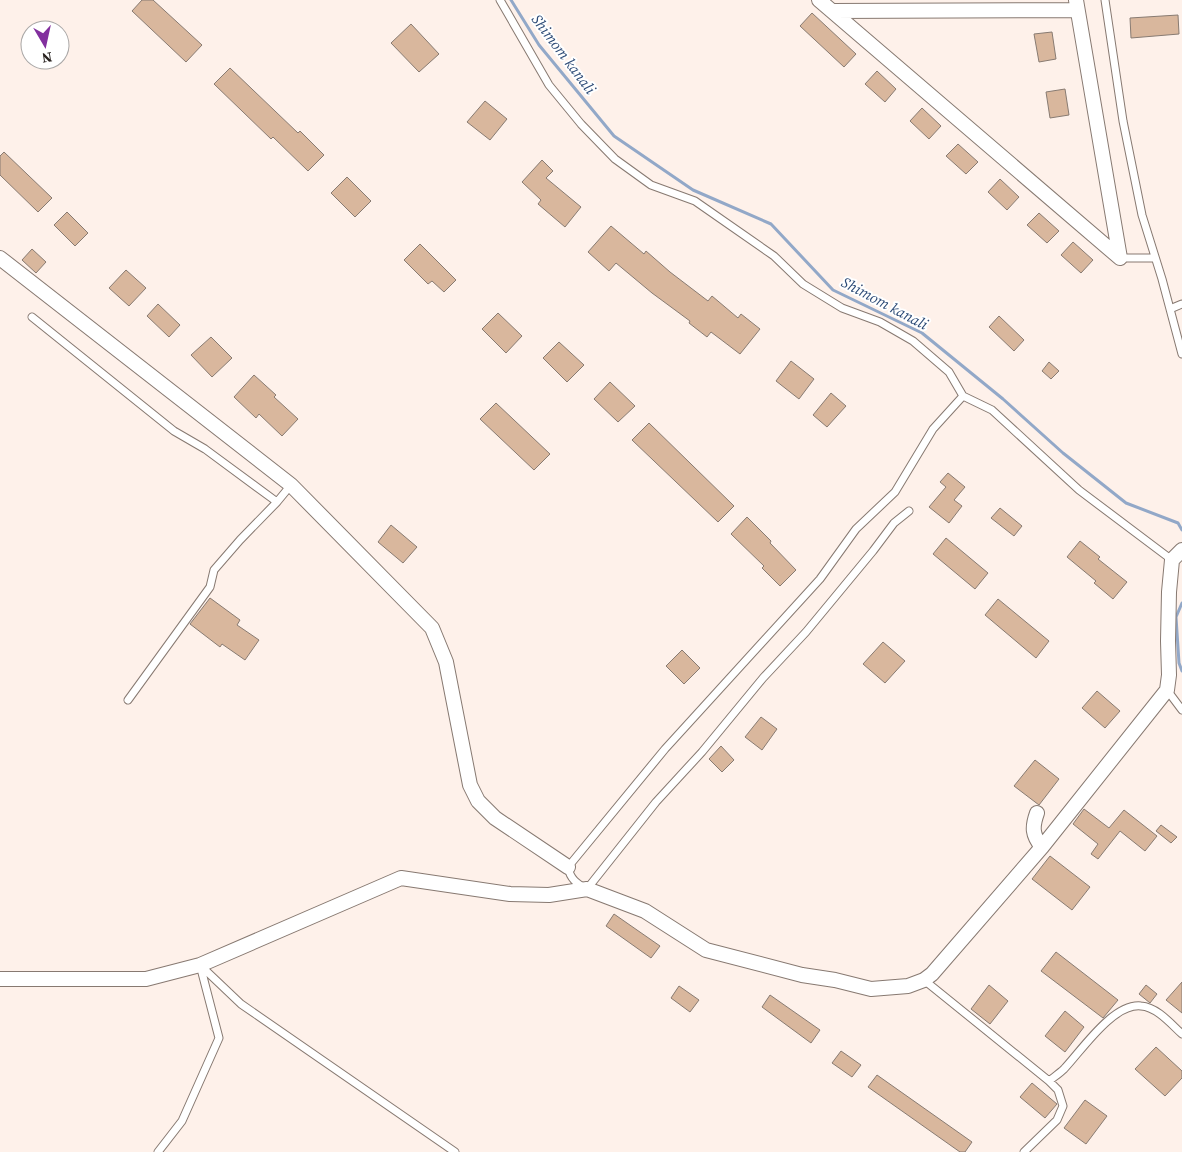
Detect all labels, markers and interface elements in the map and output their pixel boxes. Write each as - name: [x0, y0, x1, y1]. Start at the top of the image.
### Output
- water label: Shimom kanali: [527, 10, 601, 99]
- north arrow: [20, 20, 70, 70]
- text: N: [40, 47, 54, 69]
- water label: Shimom kanali: [838, 271, 932, 335]

